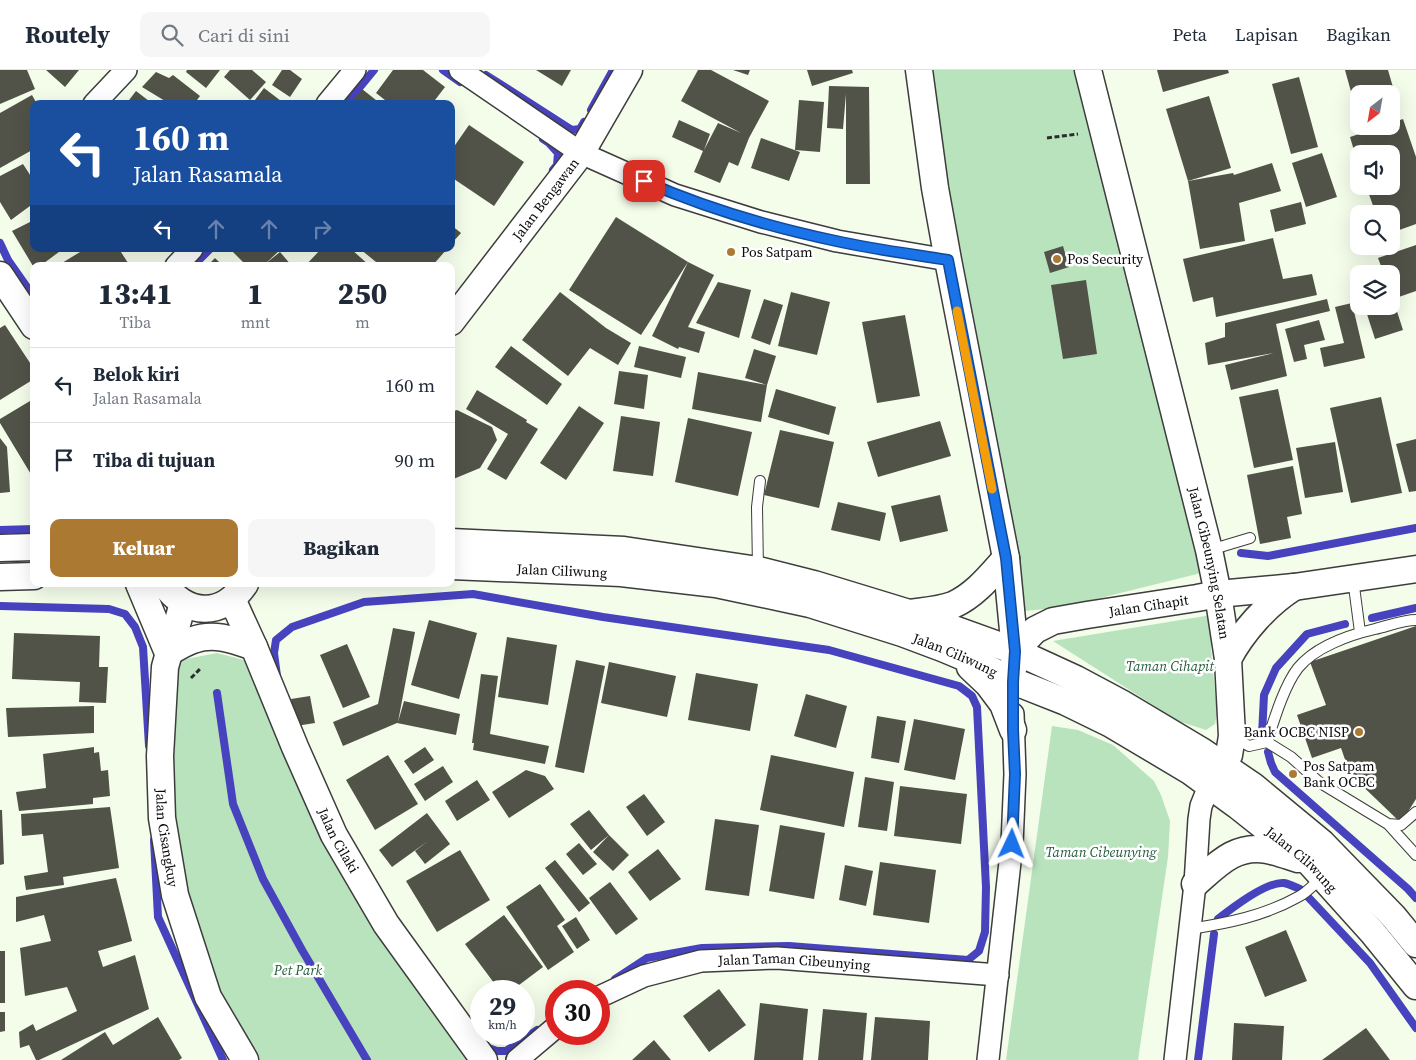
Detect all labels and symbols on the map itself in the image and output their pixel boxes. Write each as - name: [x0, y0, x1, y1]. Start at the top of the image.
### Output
- north arrow: [1350, 85, 1400, 135]
- street label: Jalan Bengawan: [507, 153, 584, 245]
- pin: [623, 160, 665, 202]
- place label: Pos Satpam: [741, 242, 813, 262]
- marker: Pos Satpam: [725, 246, 737, 258]
- place label: Pos Security: [1067, 249, 1144, 269]
- marker: Pos Security: [1051, 253, 1063, 265]
- street label: Jalan Cibeunying Selatan: [1183, 484, 1235, 641]
- street label: Jalan Ciliwung: [515, 559, 608, 582]
- street label: Jalan Cihapit: [1107, 589, 1190, 622]
- street label: Jalan Ciliwung: [909, 628, 1001, 682]
- park label: Taman Cihapit: [1126, 656, 1215, 676]
- place label: Bank OCBC NISP: [1243, 722, 1349, 742]
- marker: Bank OCBC NISP: [1353, 726, 1365, 738]
- place label: Pos Satpam Bank OCBC: [1303, 756, 1375, 792]
- marker: Pos Satpam Bank OCBC: [1287, 768, 1299, 780]
- street label: Jalan Cisangkuy: [151, 787, 184, 890]
- street label: Jalan Cilaki: [313, 804, 364, 877]
- position arrow: [985, 817, 1037, 869]
- street label: Jalan Ciliwung: [1261, 821, 1342, 897]
- park label: Taman Cibeunying: [1045, 842, 1158, 862]
- street label: Jalan Taman Cibeunying: [717, 948, 871, 975]
- park label: Pet Park: [273, 960, 323, 980]
- speed limit sign: 30: [545, 980, 610, 1045]

